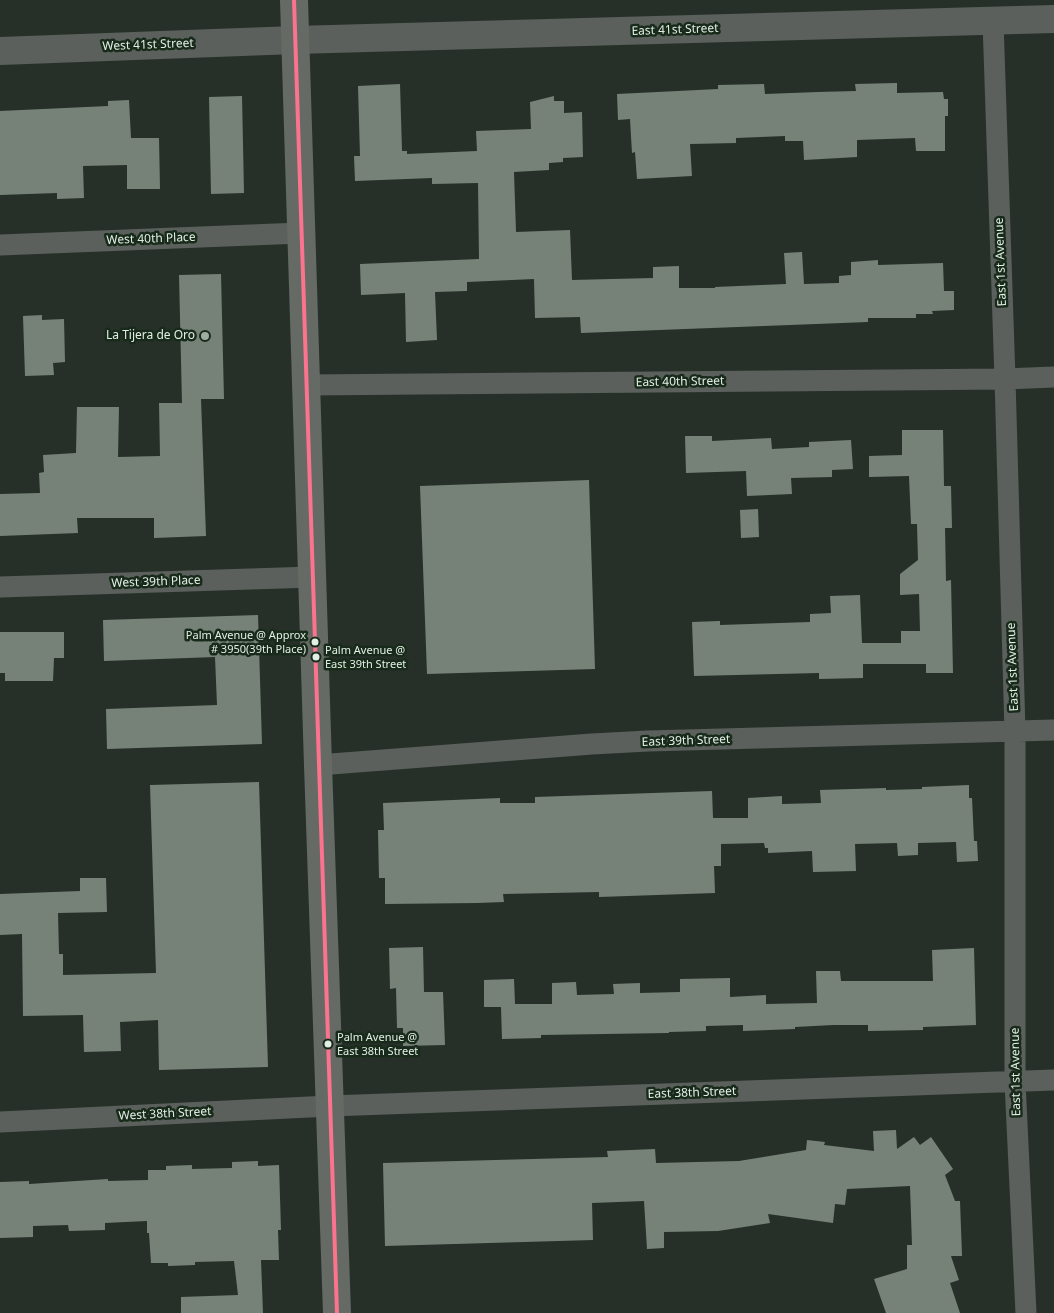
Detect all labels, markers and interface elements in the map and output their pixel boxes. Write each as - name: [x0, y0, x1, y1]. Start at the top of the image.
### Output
- street label: East 41st Street: [631, 21, 719, 39]
- street label: West 41st Street: [102, 36, 194, 54]
- street label: East 1st Avenue: [992, 217, 1010, 307]
- street label: West 40th Place: [106, 230, 196, 248]
- place label: La Tijera de Oro: [106, 329, 195, 343]
- marker: La Tijera de Oro: [199, 330, 211, 342]
- street label: East 40th Street: [636, 374, 724, 390]
- street label: West 39th Place: [111, 573, 201, 591]
- street label: East 1st Avenue: [1004, 622, 1022, 712]
- place label: Palm Avenue @ Approx # 3950(39th Place): [186, 629, 306, 655]
- marker: Palm Avenue @ Approx # 3950(39th Place): [310, 637, 320, 647]
- place label: Palm Avenue @ East 39th Street: [325, 644, 406, 670]
- marker: Palm Avenue @ East 39th Street: [311, 652, 321, 662]
- street label: East 39th Street: [641, 732, 731, 750]
- street label: East 1st Avenue: [1008, 1027, 1024, 1117]
- place label: Palm Avenue @ East 38th Street: [337, 1031, 418, 1057]
- marker: Palm Avenue @ East 38th Street: [323, 1039, 333, 1049]
- street label: East 38th Street: [647, 1084, 737, 1102]
- street label: West 38th Street: [118, 1104, 212, 1124]

